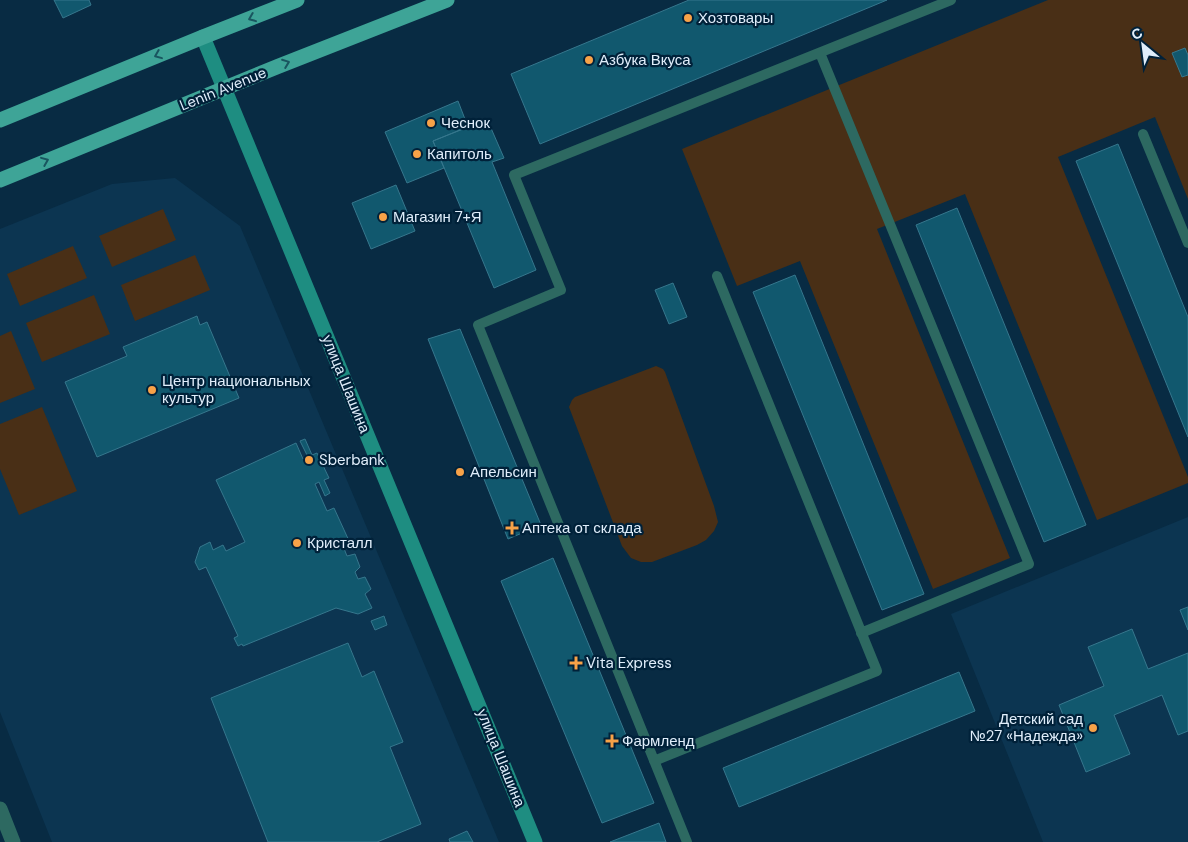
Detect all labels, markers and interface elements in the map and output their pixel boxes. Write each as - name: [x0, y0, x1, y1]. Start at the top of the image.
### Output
- place label: Хозтовары: [698, 8, 773, 28]
- one-way arrow: [248, 11, 257, 22]
- marker: Хозтовары: [682, 12, 694, 24]
- north arrow: [1118, 20, 1168, 70]
- text: С: [1128, 23, 1145, 44]
- one-way arrow: [154, 49, 163, 60]
- place label: Азбука Вкуса: [599, 50, 691, 70]
- marker: Азбука Вкуса: [583, 54, 595, 66]
- one-way arrow: [281, 59, 289, 69]
- street label: Lenin Avenue: [177, 63, 269, 115]
- place label: Чеснок: [441, 113, 490, 133]
- marker: Чеснок: [425, 117, 437, 129]
- place label: Капитоль: [427, 144, 492, 164]
- marker: Капитоль: [411, 148, 423, 160]
- one-way arrow: [40, 157, 49, 168]
- place label: Магазин 7+Я: [393, 207, 482, 227]
- marker: Магазин 7+Я: [377, 211, 389, 223]
- street label: улица Шашина: [317, 332, 375, 437]
- place label: Центр национальных культур: [162, 371, 311, 408]
- marker: Центр национальных культур: [146, 384, 158, 396]
- place label: Sberbank: [319, 450, 385, 470]
- marker: Sberbank: [303, 454, 315, 466]
- place label: Апельсин: [470, 462, 537, 482]
- marker: Апельсин: [454, 466, 466, 478]
- place label: Аптека от склада: [522, 518, 642, 538]
- marker: Аптека от склада: [506, 522, 518, 534]
- place label: Кристалл: [307, 533, 373, 553]
- marker: Кристалл: [291, 537, 303, 549]
- place label: Vita Express: [586, 653, 672, 673]
- marker: Vita Express: [570, 657, 582, 669]
- street label: улица Шашина: [472, 706, 530, 811]
- place label: Детский сад №27 «Надежда»: [970, 709, 1083, 746]
- marker: Детский сад №27 «Надежда»: [1087, 722, 1099, 734]
- place label: Фармленд: [622, 731, 695, 751]
- marker: Фармленд: [606, 735, 618, 747]

